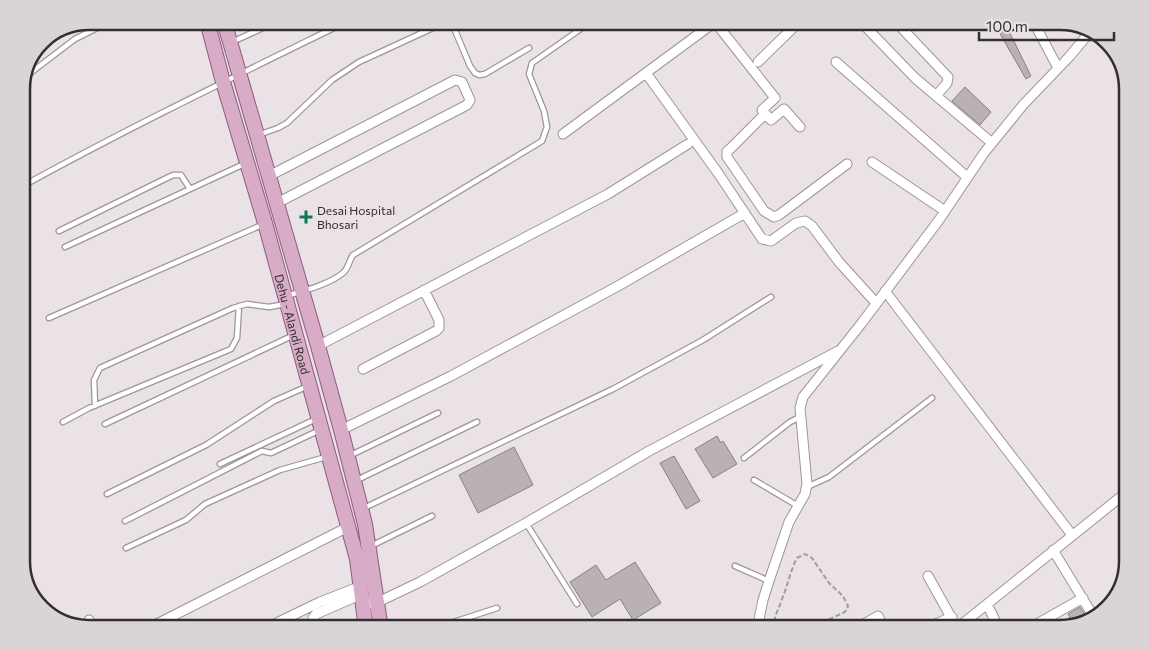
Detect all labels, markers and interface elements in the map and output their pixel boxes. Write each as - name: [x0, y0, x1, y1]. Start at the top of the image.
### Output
- scale bar: [979, 10, 1114, 42]
- text: 100 m: [986, 17, 1028, 35]
- place label: Desai Hospital Bhosari: [317, 203, 395, 231]
- marker: Desai Hospital Bhosari: [299, 210, 313, 224]
- street label: Dehu - Alandi Road: [272, 272, 313, 376]

